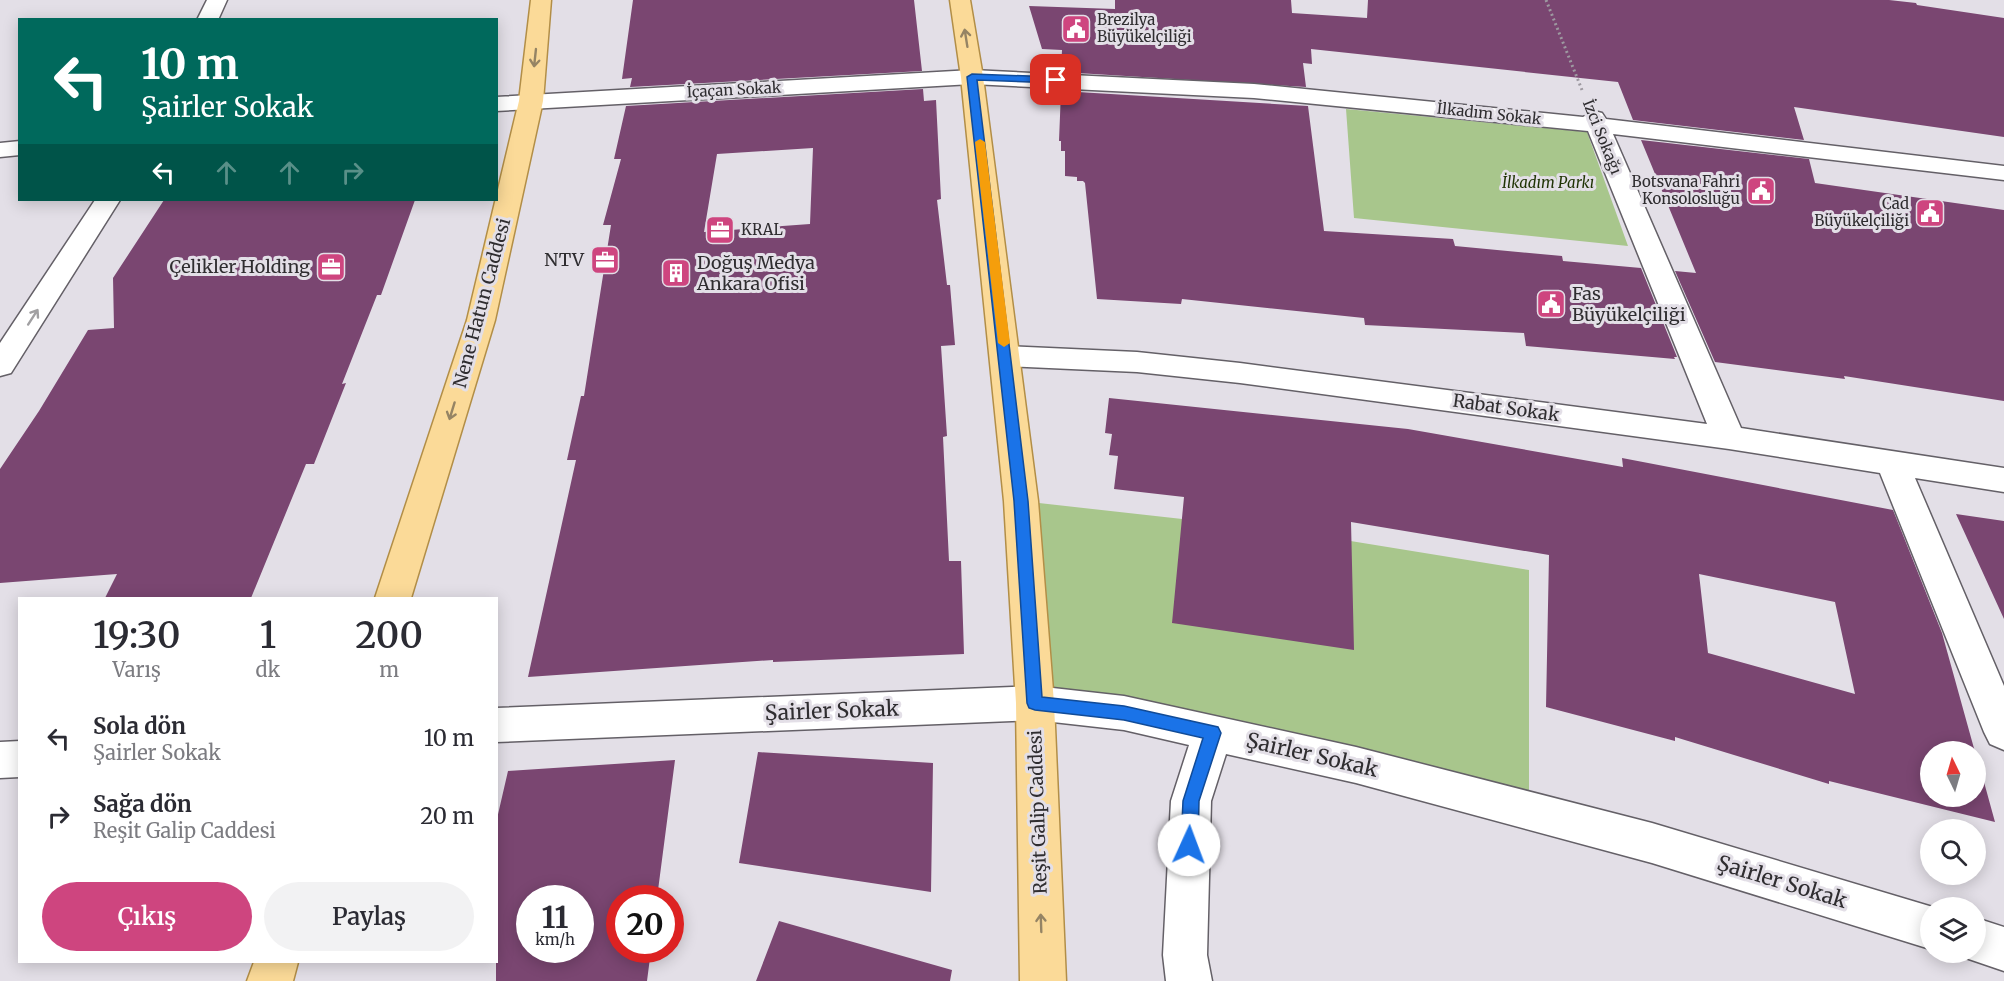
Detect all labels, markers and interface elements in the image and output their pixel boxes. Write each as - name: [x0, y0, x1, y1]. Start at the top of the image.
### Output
- place label: Brezilya Büyükelçiliği: [1097, 10, 1192, 46]
- public building icon: Brezilya Büyükelçiliği: [1060, 13, 1092, 45]
- one-way arrow: [960, 29, 971, 49]
- text: 10 m: [141, 38, 239, 90]
- icon: left: [42, 42, 120, 120]
- one-way arrow: [530, 48, 541, 68]
- pin: [1030, 54, 1081, 105]
- icon: arrive: [1039, 63, 1072, 96]
- street label: İçaçan Sokak: [686, 78, 782, 101]
- text: Şairler Sokak: [141, 90, 314, 124]
- street label: İzci Sokağı: [1579, 97, 1626, 177]
- street label: İlkadım Sokak: [1436, 99, 1543, 128]
- icon: left: [147, 156, 180, 189]
- icon: ahead: [210, 156, 243, 189]
- icon: ahead: [273, 156, 306, 189]
- icon: right: [336, 156, 369, 189]
- park label: İlkadım Parkı: [1502, 172, 1594, 192]
- place label: Botsvana Fahri Konsolosluğu: [1632, 172, 1740, 208]
- public building icon: Botsvana Fahri Konsolosluğu: [1745, 175, 1777, 207]
- place label: Çad Büyükelçiliği: [1814, 194, 1909, 230]
- public building icon: Çad Büyükelçiliği: [1914, 197, 1946, 229]
- office icon: KRAL: [704, 214, 736, 246]
- street label: Nene Hatun Caddesi: [448, 215, 515, 390]
- place label: KRAL: [741, 220, 783, 239]
- office icon: NTV: [589, 244, 621, 276]
- place label: NTV: [544, 248, 585, 271]
- office icon: Çelikler Holding: [315, 251, 347, 283]
- place label: Doğuş Medya Ankara Ofisi: [696, 251, 815, 295]
- place label: Çelikler Holding: [170, 255, 310, 278]
- building icon: Doğuş Medya Ankara Ofisi: [660, 257, 692, 289]
- place label: Fas Büyükelçiliği: [1572, 282, 1686, 326]
- public building icon: Fas Büyükelçiliği: [1535, 288, 1567, 320]
- one-way arrow: [26, 309, 39, 326]
- street label: Rabat Sokak: [1451, 389, 1562, 426]
- one-way arrow: [446, 401, 457, 420]
- text: 19:30: [93, 613, 181, 658]
- text: 1: [260, 613, 276, 658]
- text: 200: [355, 613, 423, 658]
- text: Varış: [113, 657, 161, 682]
- text: dk: [256, 657, 280, 682]
- text: m: [379, 657, 399, 682]
- street label: Şairler Sokak: [764, 695, 900, 726]
- text: Sola dön: [93, 712, 186, 740]
- icon: left: [42, 722, 75, 755]
- text: 10 m: [424, 724, 474, 752]
- street label: Şairler Sokak: [1244, 726, 1381, 783]
- street label: Reşit Galip Caddesi: [1023, 729, 1052, 895]
- text: Şairler Sokak: [93, 740, 221, 765]
- north arrow: [1920, 741, 1986, 807]
- map controls: [1920, 741, 1986, 963]
- text: Sağa dön: [93, 790, 192, 818]
- icon: right: [42, 800, 75, 833]
- text: 20 m: [420, 802, 474, 830]
- position arrow: [1157, 813, 1221, 877]
- text: Reşit Galip Caddesi: [93, 818, 276, 843]
- button: search: [1920, 819, 1986, 885]
- street label: Şairler Sokak: [1714, 849, 1851, 914]
- button: Çıkış: [42, 882, 252, 951]
- button: Paylaş: [264, 882, 474, 951]
- speed limit sign: 20: [606, 885, 684, 963]
- button: layers: [1920, 897, 1986, 963]
- text: 11: [541, 898, 568, 936]
- one-way arrow: [1035, 913, 1047, 933]
- text: km/h: [535, 930, 575, 949]

